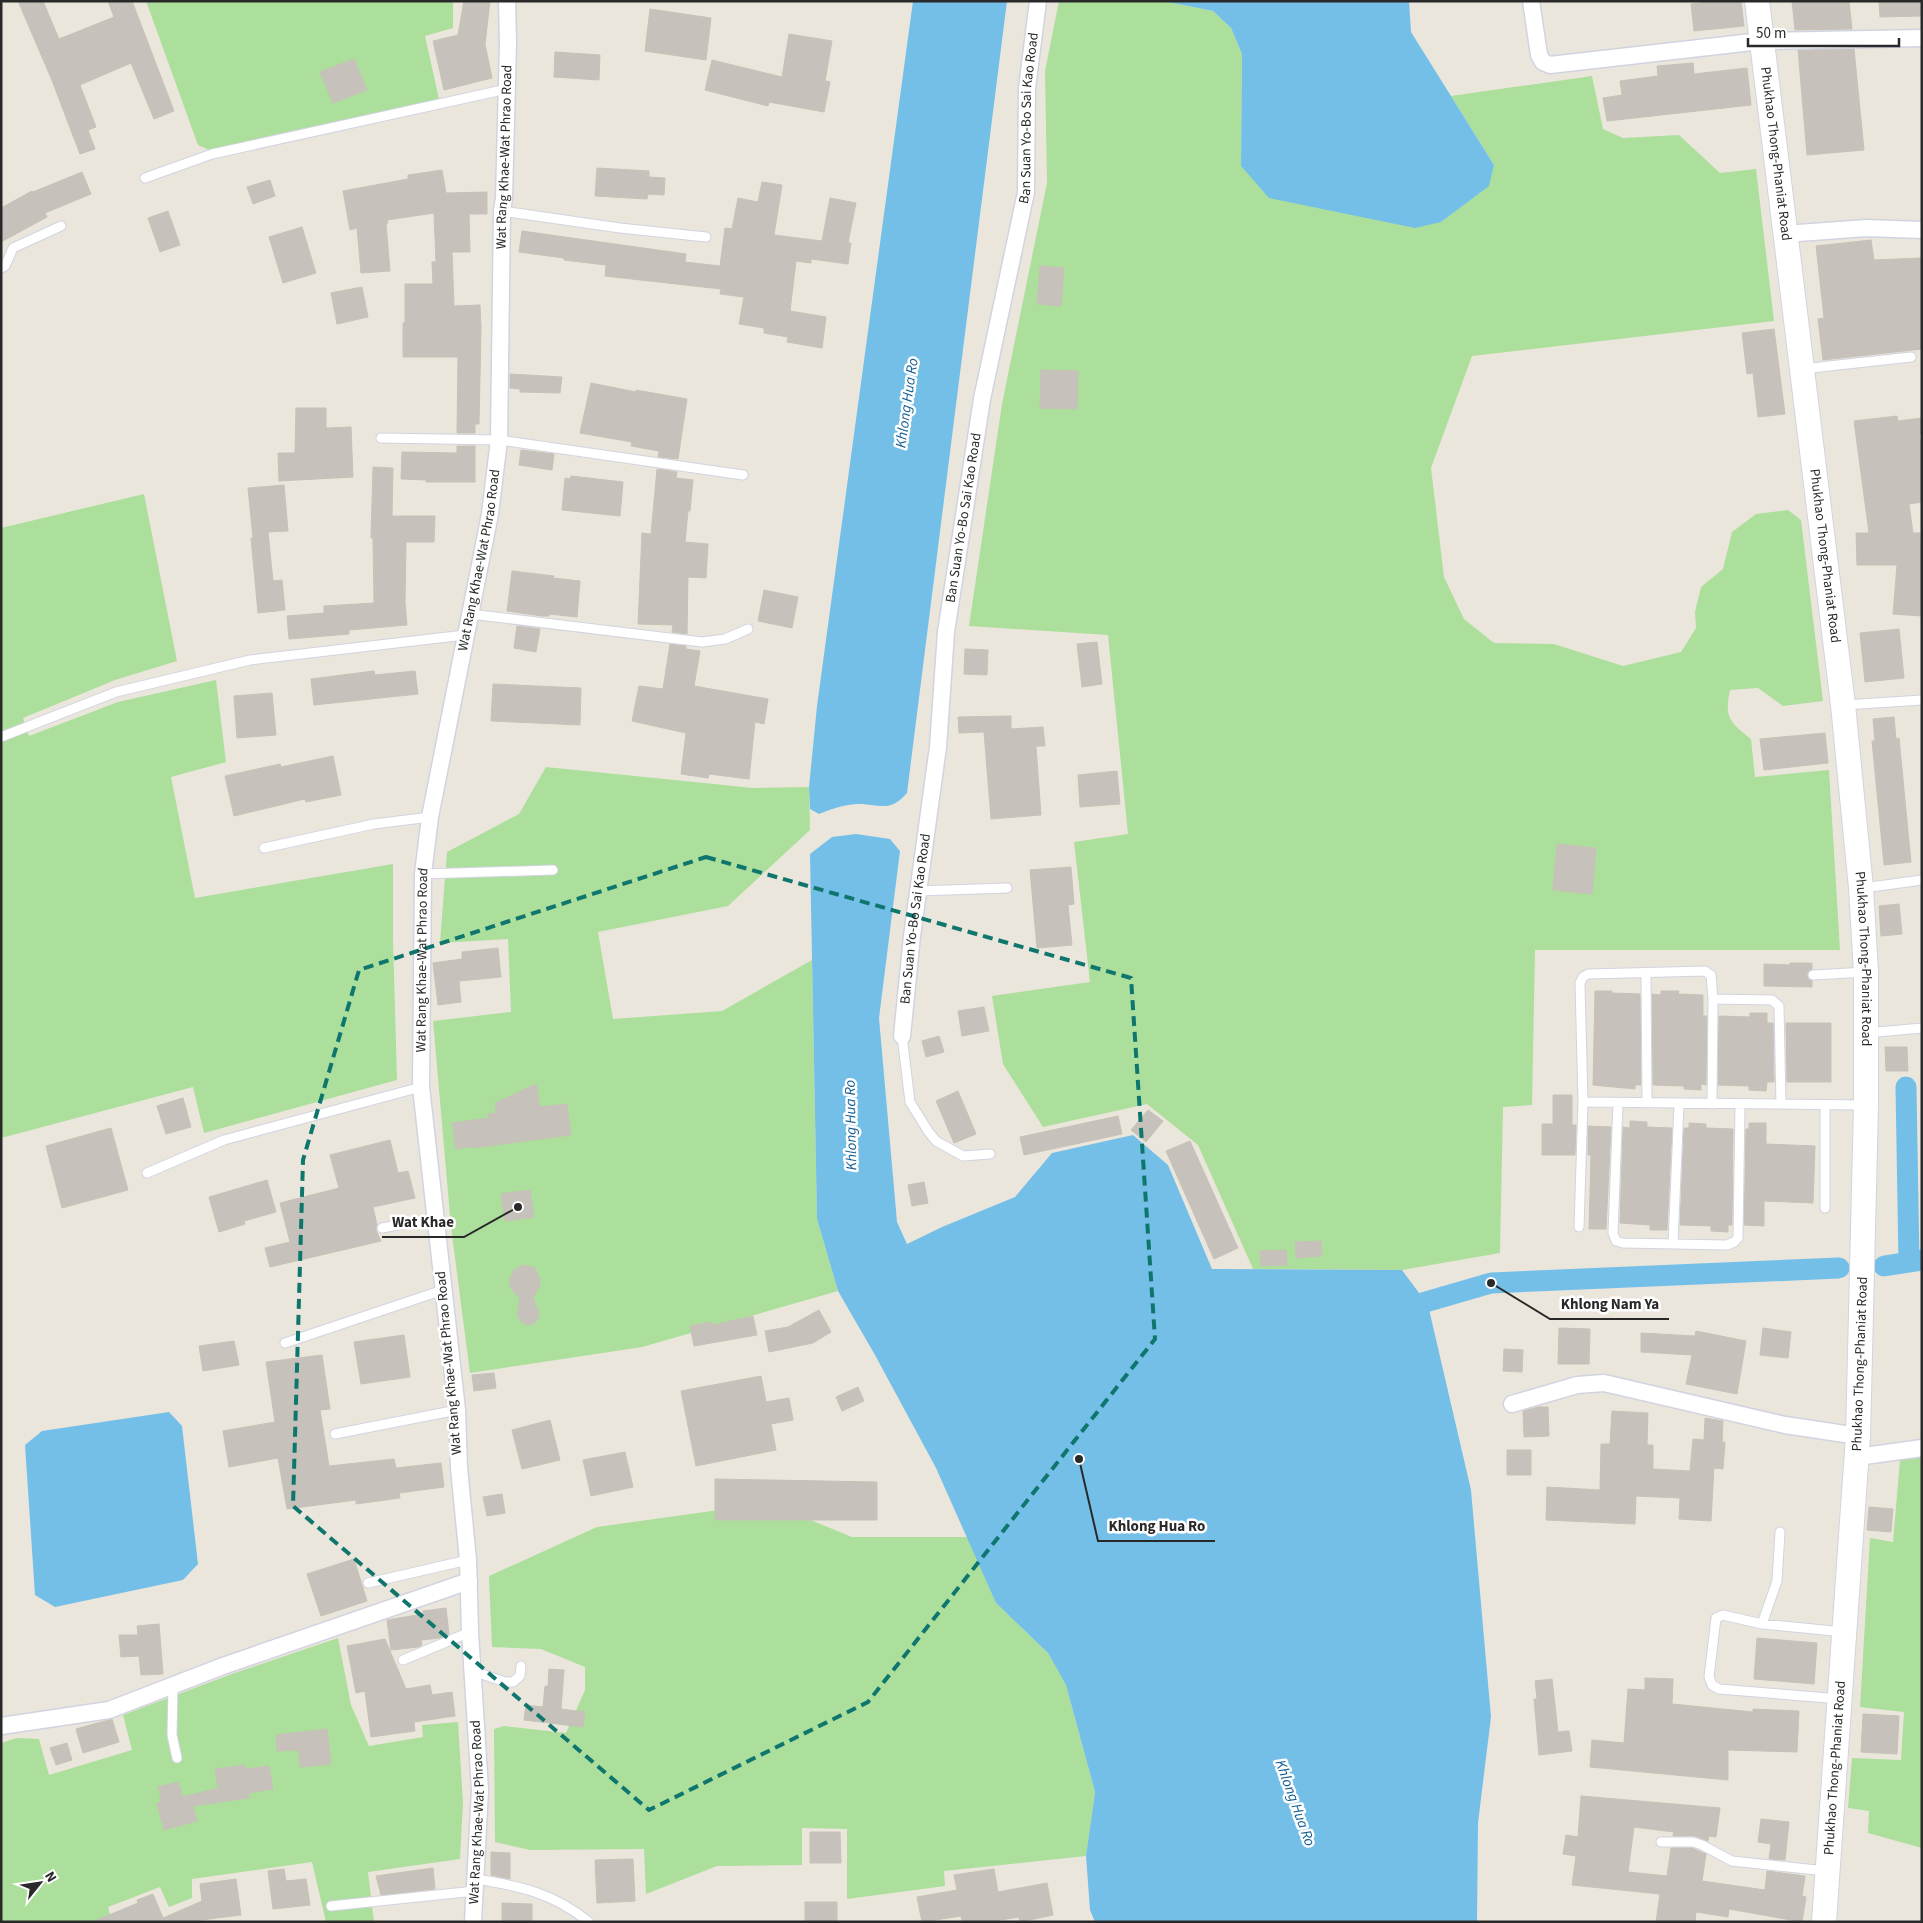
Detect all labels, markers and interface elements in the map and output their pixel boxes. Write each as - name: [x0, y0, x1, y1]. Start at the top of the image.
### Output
- scale bar: [1748, 15, 1899, 47]
- text: 50 m: [1756, 23, 1786, 44]
- street label: Ban Suan Yo-Bo Sai Kao Road: [1014, 31, 1044, 206]
- street label: Wat Rang Khae-Wat Phrao Road: [492, 64, 517, 249]
- street label: Phukhao Thong-Phaniat Road: [1755, 66, 1796, 242]
- water label: Khlong Hua Ro: [890, 356, 924, 449]
- street label: Ban Suan Yo-Bo Sai Kao Road: [941, 432, 987, 604]
- street label: Wat Rang Khae-Wat Phrao Road: [453, 468, 505, 653]
- street label: Phukhao Thong-Phaniat Road: [1804, 468, 1845, 644]
- street label: Ban Suan Yo-Bo Sai Kao Road: [895, 832, 936, 1005]
- street label: Wat Rang Khae-Wat Phrao Road: [411, 866, 434, 1052]
- street label: Phukhao Thong-Phaniat Road: [1849, 870, 1876, 1046]
- water label: Khlong Hua Ro: [840, 1079, 862, 1170]
- callout: Wat Khae: [382, 1207, 464, 1237]
- text: Wat Khae: [392, 1212, 454, 1233]
- street label: Wat Rang Khae-Wat Phrao Road: [431, 1270, 467, 1456]
- street label: Phukhao Thong-Phaniat Road: [1847, 1276, 1873, 1452]
- callout: Khlong Nam Ya: [1550, 1289, 1669, 1319]
- text: Khlong Nam Ya: [1561, 1294, 1659, 1315]
- callout: Khlong Hua Ro: [1098, 1511, 1215, 1541]
- text: Khlong Hua Ro: [1109, 1516, 1205, 1537]
- street label: Phukhao Thong-Phaniat Road: [1819, 1680, 1851, 1856]
- street label: Wat Rang Khae-Wat Phrao Road: [464, 1719, 490, 1905]
- water label: Khlong Hua Ro: [1270, 1757, 1320, 1849]
- north arrow: [15, 1858, 65, 1908]
- text: N: [39, 1868, 61, 1886]

